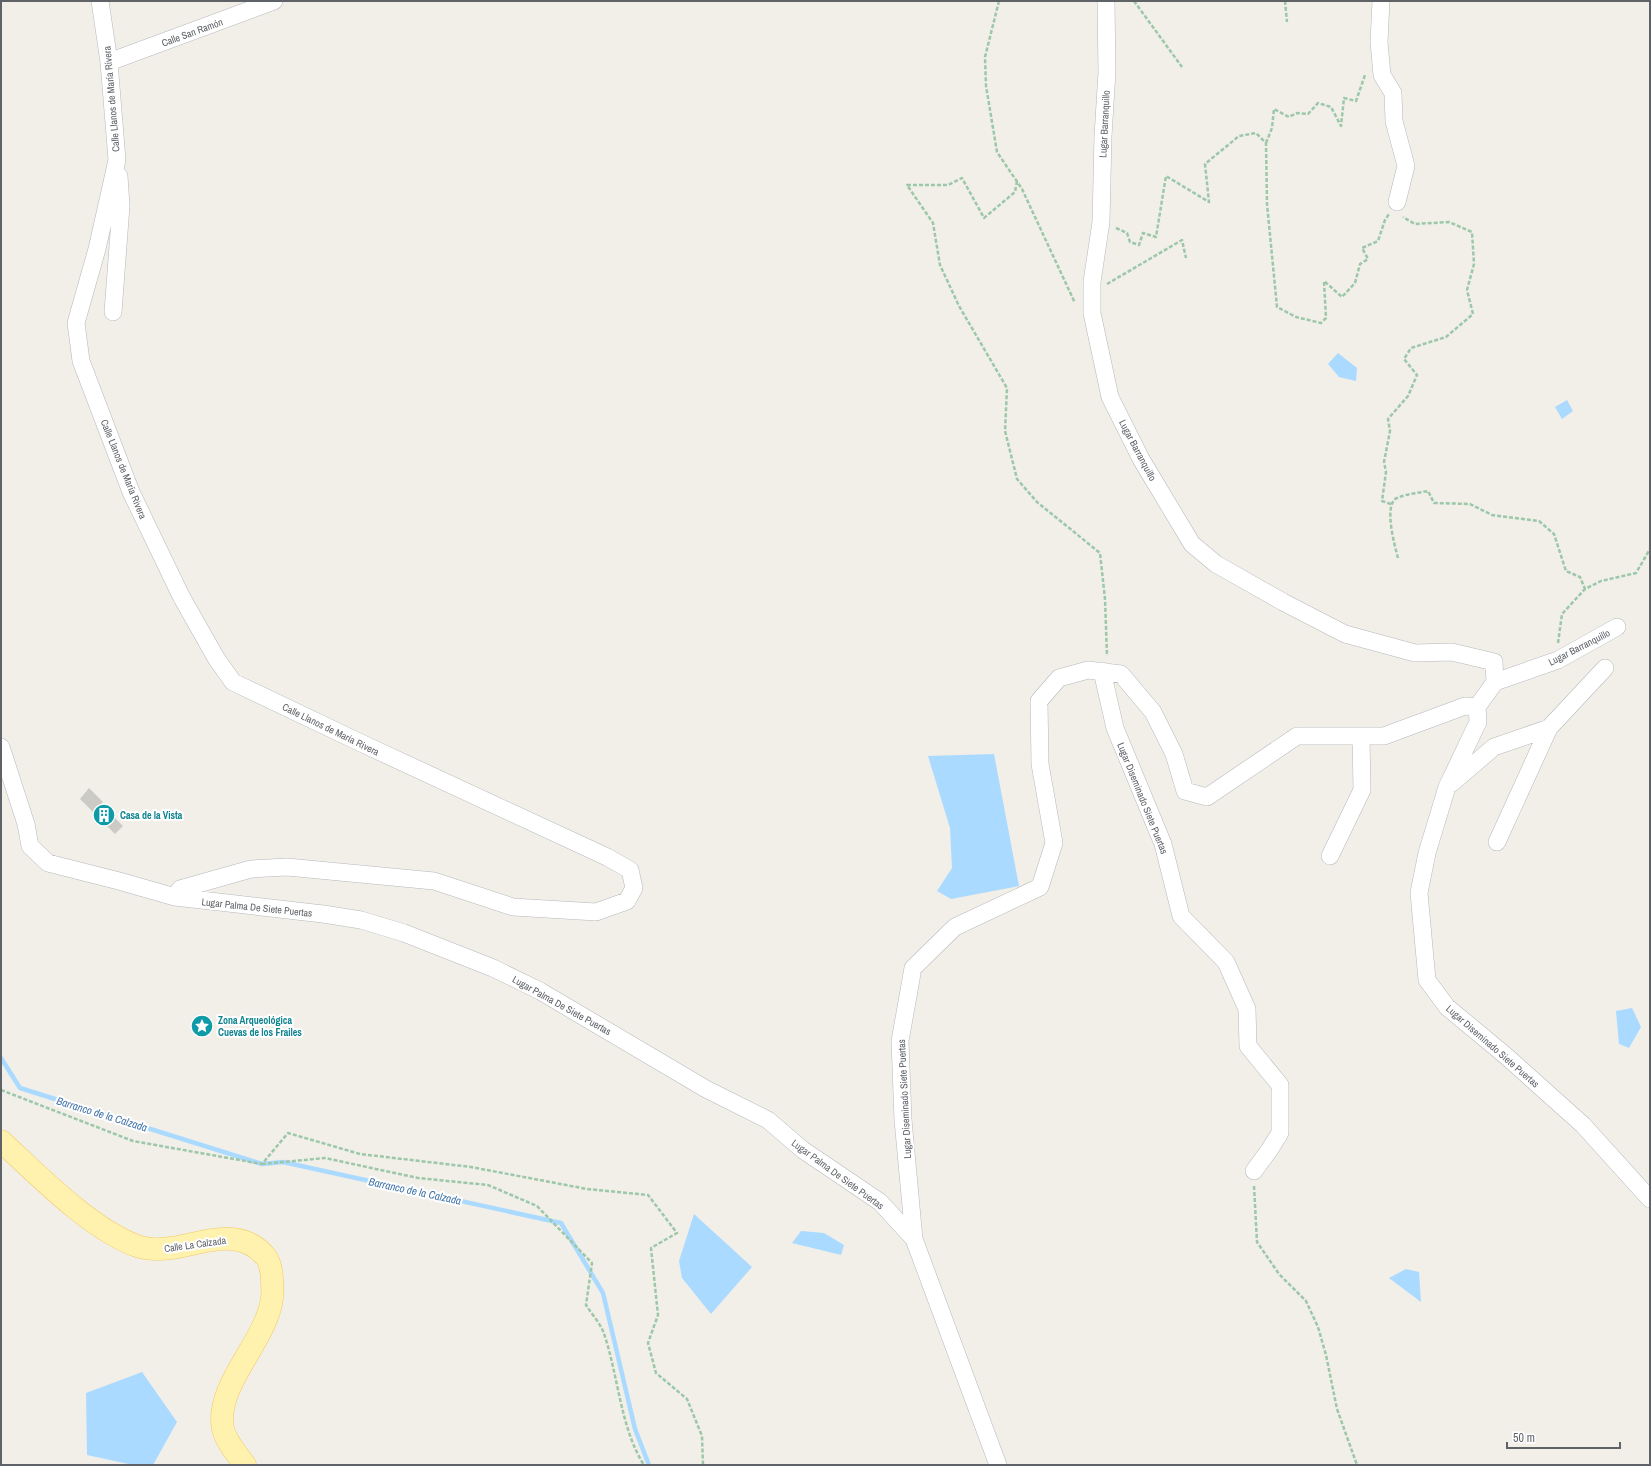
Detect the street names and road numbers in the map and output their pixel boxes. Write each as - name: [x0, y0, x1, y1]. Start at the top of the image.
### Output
- street label: Calle San Ramón: [160, 15, 225, 50]
- street label: Calle Llanos de María Rivera: [100, 45, 123, 152]
- street label: Lugar Barranquillo: [1096, 90, 1113, 158]
- street label: Lugar Barranquillo: [1116, 417, 1159, 483]
- street label: Calle Llanos de María Rivera: [98, 418, 150, 521]
- street label: Lugar Barranquillo: [1546, 626, 1613, 669]
- street label: Calle Llanos de María Rivera: [280, 700, 382, 759]
- street label: Lugar Diseminado Siete Puertas: [1114, 740, 1171, 856]
- street label: Lugar Palma De Siete Puertas: [201, 895, 313, 920]
- street label: Lugar Palma De Siete Puertas: [510, 973, 614, 1038]
- street label: Lugar Diseminado Siete Puertas: [1443, 1002, 1542, 1090]
- street label: Lugar Diseminado Siete Puertas: [895, 1039, 914, 1159]
- street label: Lugar Palma De Siete Puertas: [789, 1136, 887, 1212]
- street label: Calle La Calzada: [163, 1234, 227, 1255]

